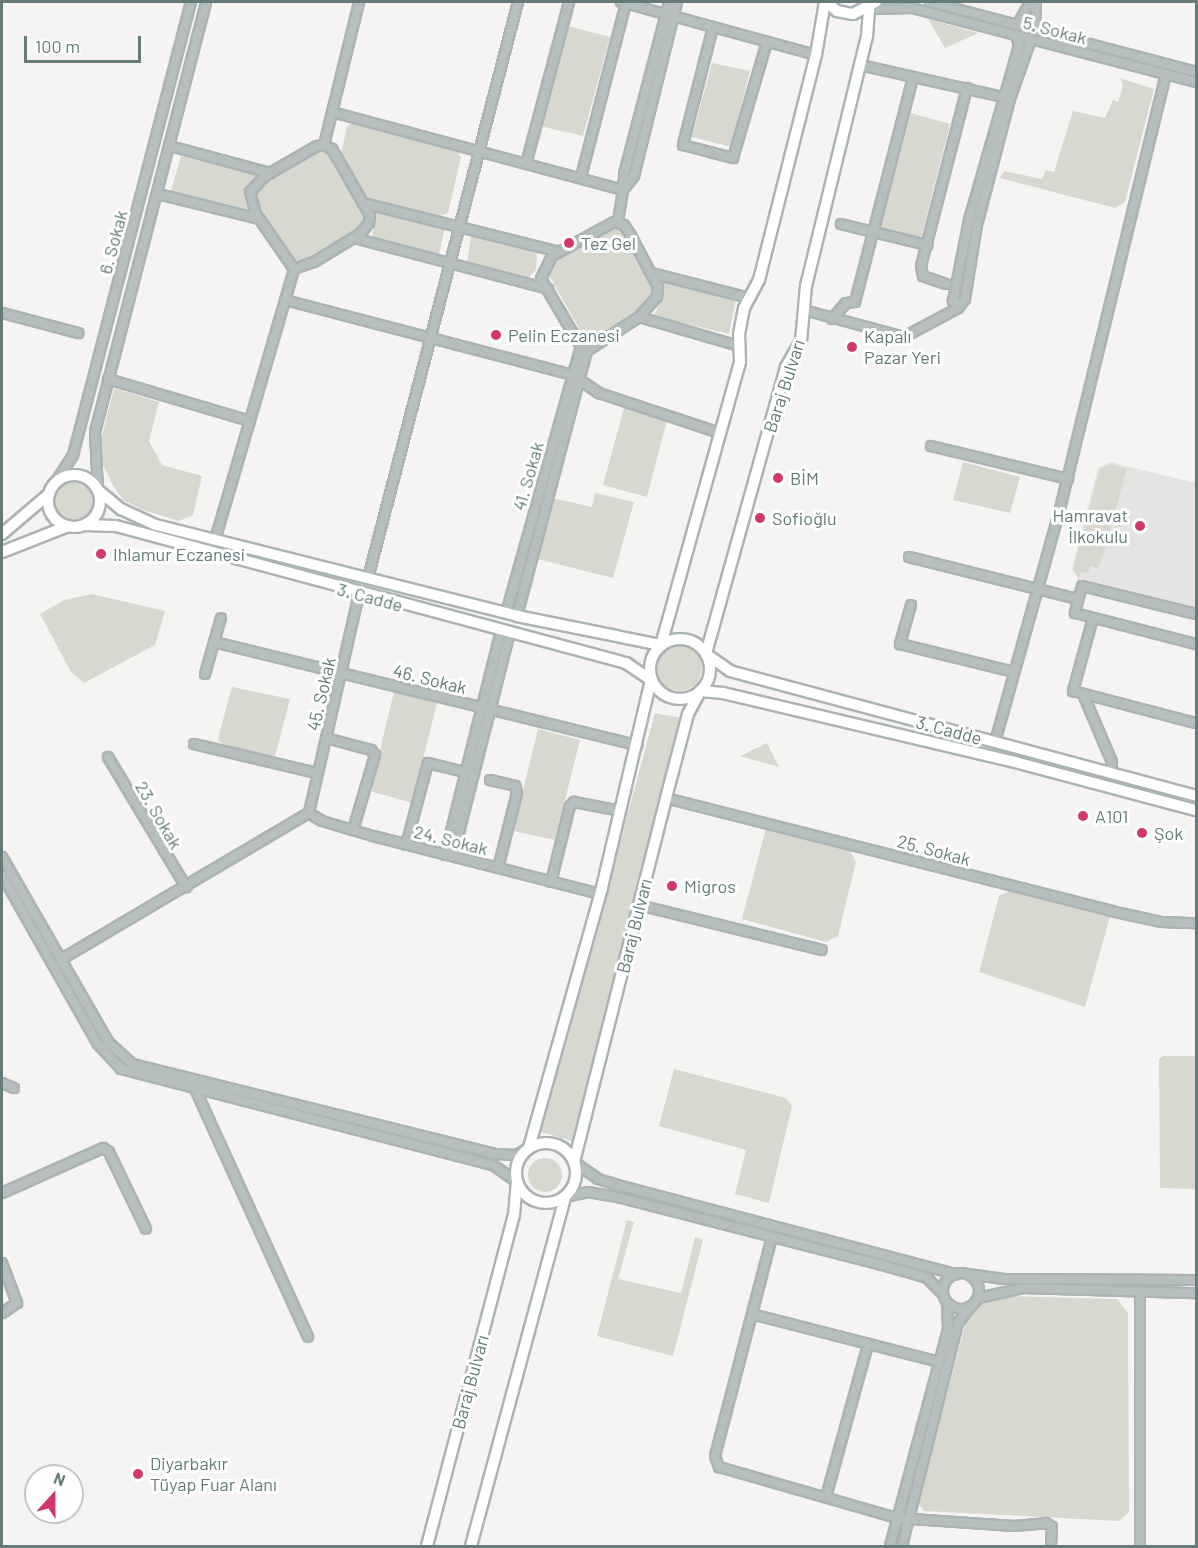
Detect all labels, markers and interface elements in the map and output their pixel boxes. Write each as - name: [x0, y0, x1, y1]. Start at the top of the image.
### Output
- street label: 5. Sokak: [1021, 11, 1089, 49]
- scale bar: [27, 24, 144, 62]
- text: 100 m: [35, 35, 80, 57]
- street label: 6. Sokak: [94, 208, 132, 276]
- place label: Tez Gel: [581, 232, 636, 254]
- marker: Tez Gel: [562, 236, 576, 250]
- place label: Pelin Eczanesi: [508, 324, 620, 346]
- place label: Kapalı Pazar Yeri: [864, 326, 941, 368]
- marker: Pelin Eczanesi: [489, 328, 503, 342]
- street label: Baraj Bulvarı: [759, 337, 809, 435]
- marker: Kapalı Pazar Yeri: [845, 340, 859, 354]
- street label: 41. Sokak: [508, 439, 548, 513]
- place label: BİM: [790, 467, 819, 489]
- marker: BİM: [771, 471, 785, 485]
- place label: Hamravat İlkokulu: [1053, 505, 1128, 548]
- place label: Sofioğlu: [772, 507, 837, 529]
- marker: Sofioğlu: [753, 511, 767, 525]
- marker: Hamravat İlkokulu: [1133, 519, 1147, 533]
- place label: Ihlamur Eczanesi: [113, 543, 245, 565]
- marker: Ihlamur Eczanesi: [94, 547, 108, 561]
- street label: 3. Cadde: [335, 578, 405, 616]
- street label: 45. Sokak: [302, 655, 340, 733]
- street label: 46. Sokak: [391, 659, 469, 699]
- street label: 3. Cadde: [914, 711, 984, 749]
- street label: 23. Sokak: [131, 777, 187, 853]
- place label: A101: [1095, 805, 1128, 827]
- marker: A101: [1076, 809, 1090, 823]
- street label: 24. Sokak: [412, 820, 490, 860]
- place label: Şok: [1154, 822, 1183, 844]
- marker: Şok: [1135, 826, 1149, 840]
- street label: 25. Sokak: [895, 830, 973, 870]
- place label: Migros: [684, 875, 736, 897]
- street label: Baraj Bulvarı: [612, 876, 656, 976]
- marker: Migros: [665, 879, 679, 893]
- street label: Baraj Bulvarı: [447, 1332, 493, 1432]
- place label: Diyarbakır Tüyap Fuar Alanı: [150, 1453, 277, 1496]
- north arrow: [24, 1464, 84, 1524]
- marker: Diyarbakır Tüyap Fuar Alanı: [131, 1467, 145, 1481]
- text: N: [52, 1468, 68, 1489]

